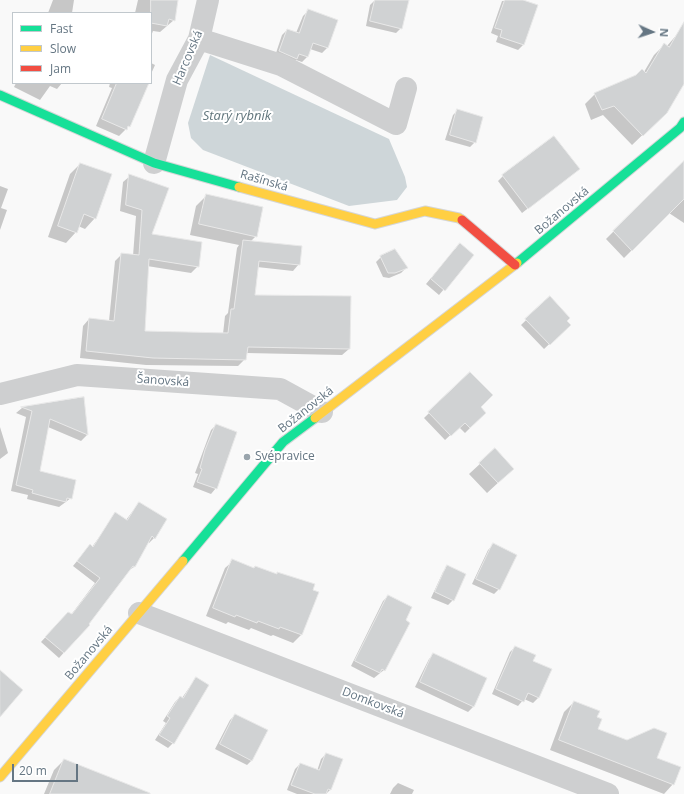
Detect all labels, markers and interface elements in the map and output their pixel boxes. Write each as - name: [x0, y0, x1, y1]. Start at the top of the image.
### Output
- legend: [12, 12, 152, 84]
- north arrow: [632, 12, 672, 52]
- text: Fast: [50, 20, 73, 37]
- street label: Harcovská: [170, 28, 206, 88]
- text: N: [657, 28, 672, 38]
- text: Slow: [50, 40, 76, 57]
- text: Jam: [50, 60, 71, 77]
- water label: Starý rybník: [203, 108, 271, 124]
- street label: Rašínská: [239, 167, 289, 195]
- street label: Božanovská: [532, 184, 592, 238]
- street label: Šanovská: [136, 372, 190, 390]
- street label: Božanovská: [275, 384, 337, 436]
- place label: Svépravice: [255, 450, 315, 464]
- marker: Svépravice: [242, 452, 252, 462]
- street label: Božanovská: [62, 623, 116, 683]
- street label: Domkovská: [340, 685, 406, 721]
- scale bar: [14, 756, 80, 782]
- text: 20 m: [19, 762, 47, 779]

